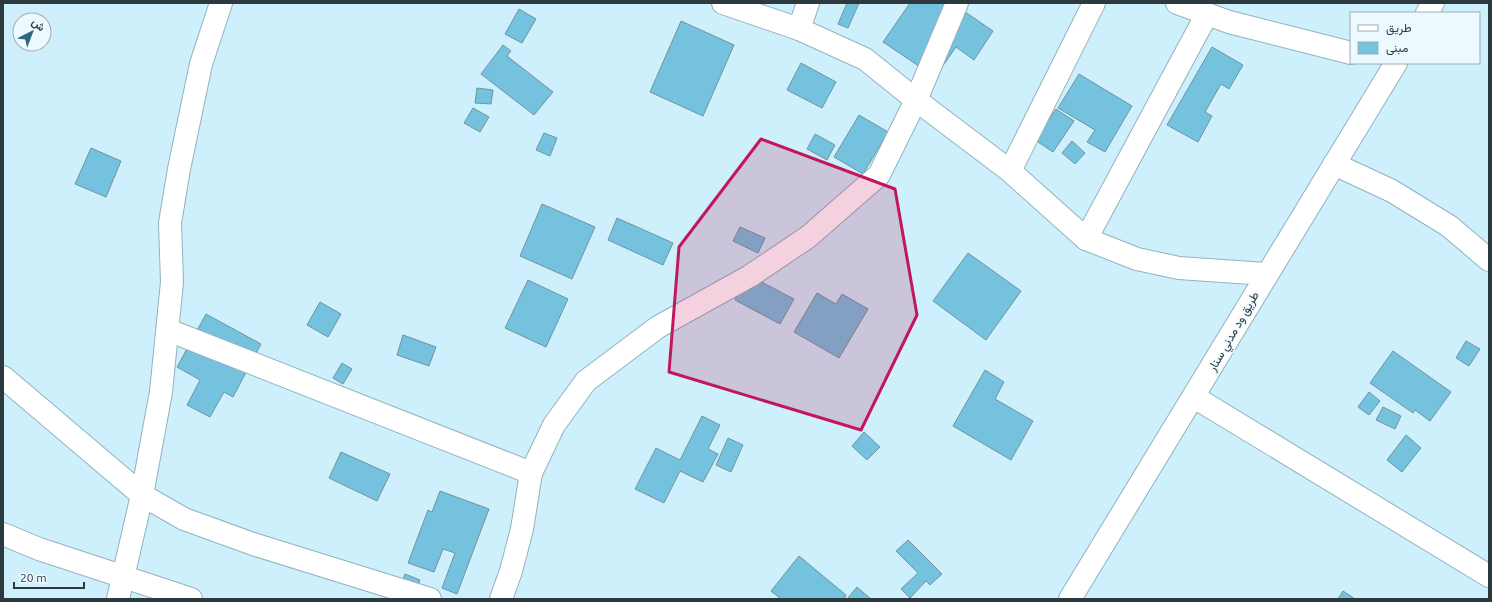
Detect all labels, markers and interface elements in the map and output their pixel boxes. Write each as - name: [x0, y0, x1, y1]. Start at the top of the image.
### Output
- north arrow: [12, 12, 52, 52]
- legend: [1350, 12, 1480, 64]
- text: ش: [29, 16, 48, 34]
- text: طريق: [1386, 21, 1412, 36]
- text: مبنى: [1386, 41, 1408, 56]
- street label: طريق ود مدني سنار: [1204, 289, 1265, 376]
- scale bar: [14, 564, 84, 590]
- text: 20 m: [20, 571, 47, 584]

